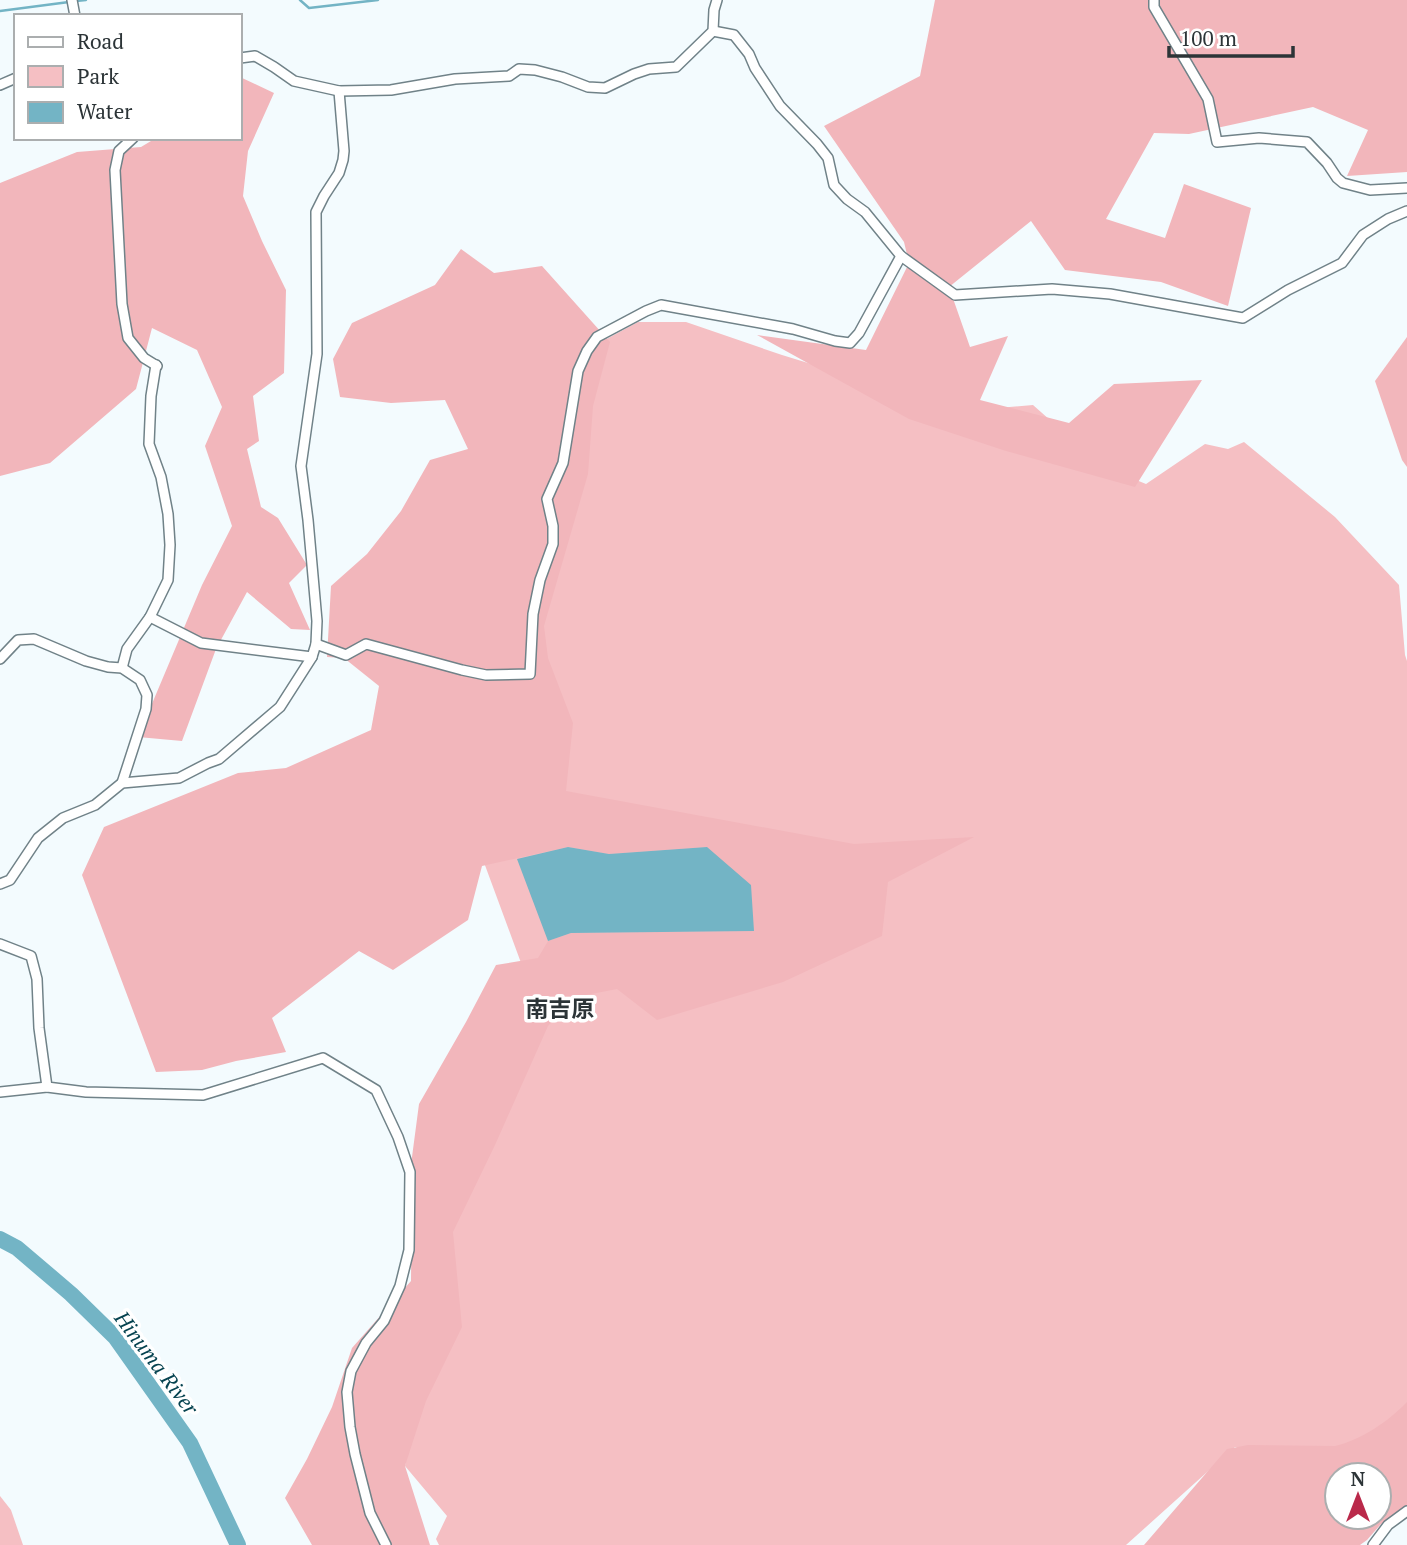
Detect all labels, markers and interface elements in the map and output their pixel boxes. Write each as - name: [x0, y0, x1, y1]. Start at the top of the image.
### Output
- legend: [14, 14, 242, 140]
- scale bar: [1169, 14, 1293, 58]
- text: 100 m: [1180, 24, 1237, 52]
- text: Road: [77, 27, 124, 55]
- text: Park: [77, 62, 119, 90]
- text: Water: [77, 97, 132, 125]
- district label: 南吉原: [526, 993, 595, 1024]
- water label: Hinuma River: [108, 1304, 205, 1421]
- north arrow: [1323, 1461, 1393, 1531]
- text: N: [1351, 1466, 1366, 1491]

